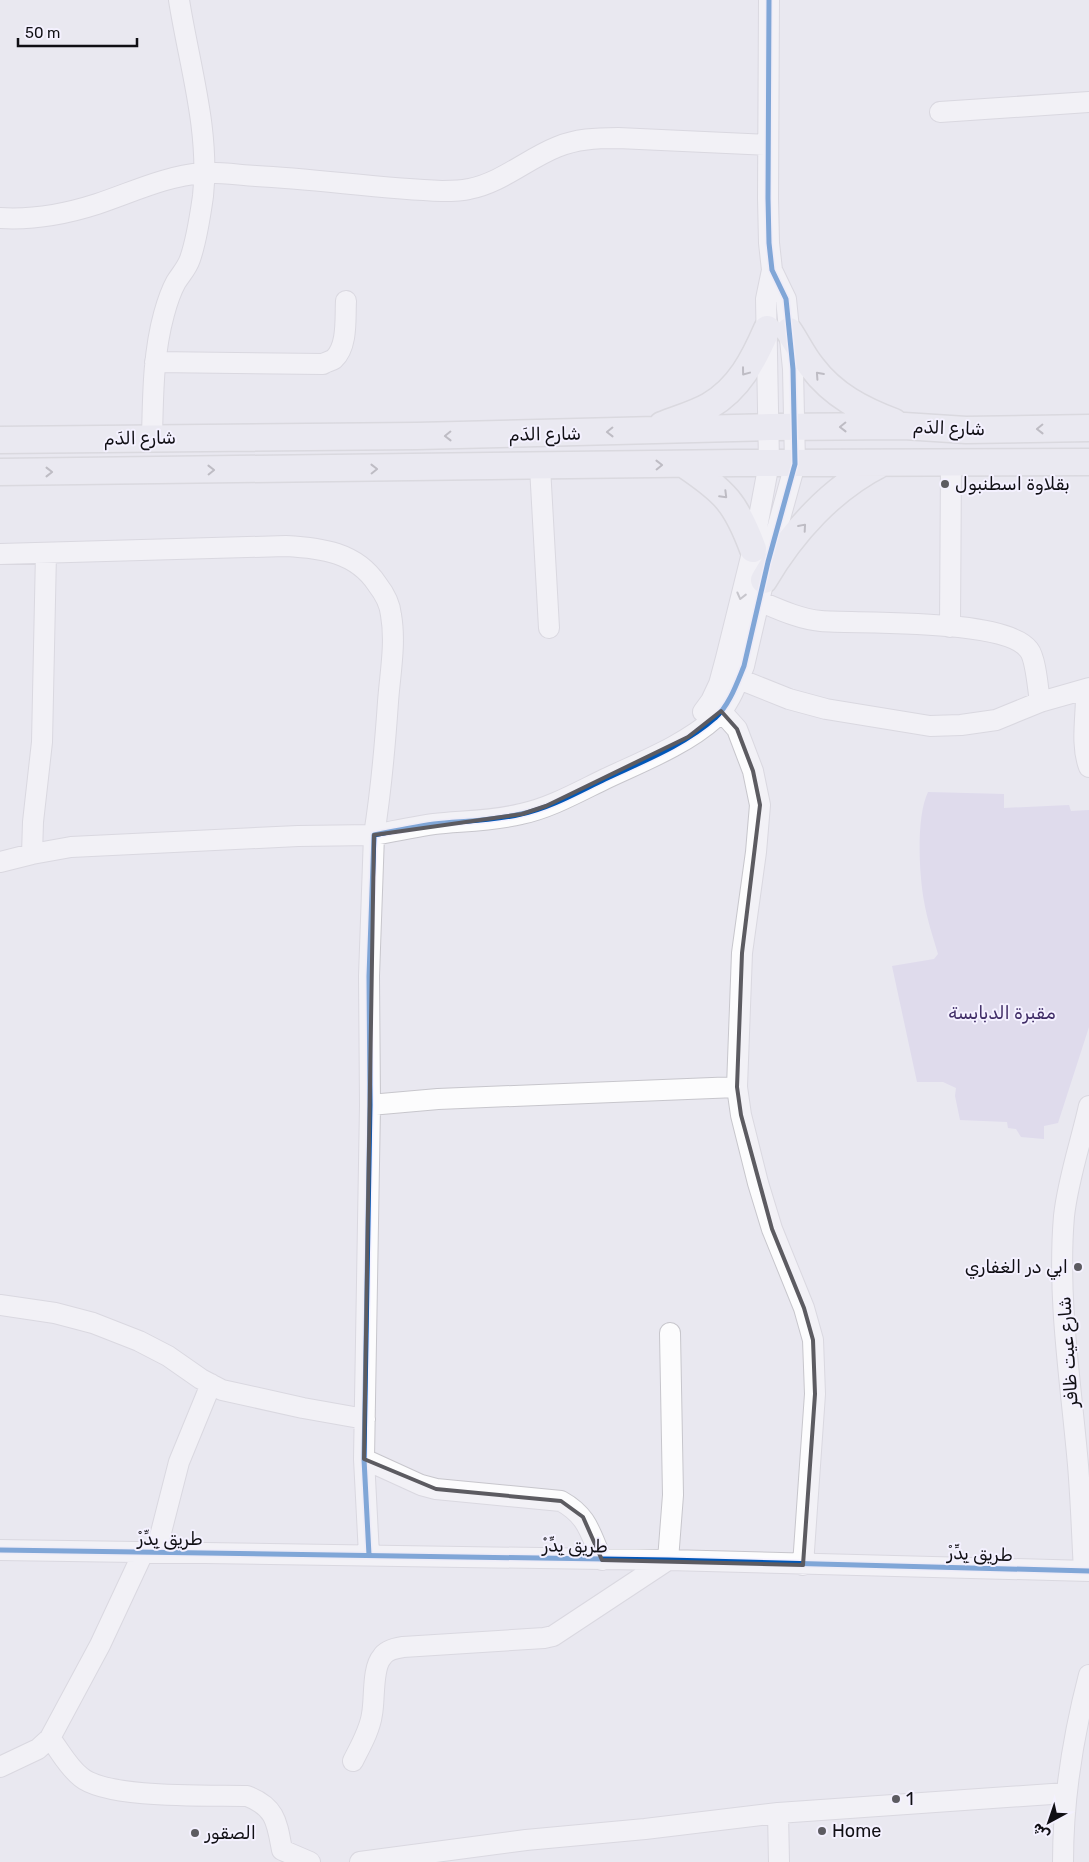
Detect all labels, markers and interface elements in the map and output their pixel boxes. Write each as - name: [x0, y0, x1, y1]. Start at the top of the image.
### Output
- scale bar: [18, 15, 136, 47]
- text: 50 m: [25, 24, 60, 42]
- one-way arrow: [742, 366, 750, 375]
- one-way arrow: [815, 371, 824, 380]
- street label: شارع الدَم: [913, 416, 985, 441]
- street label: شارع الدَم: [509, 422, 581, 447]
- one-way arrow: [839, 422, 846, 432]
- one-way arrow: [1036, 424, 1044, 434]
- street label: شارع الدَم: [104, 426, 176, 451]
- one-way arrow: [606, 427, 614, 438]
- one-way arrow: [444, 431, 452, 441]
- one-way arrow: [655, 460, 663, 470]
- one-way arrow: [370, 463, 378, 474]
- one-way arrow: [207, 465, 215, 476]
- one-way arrow: [45, 467, 53, 477]
- place label: بقلاوة اسطنبول: [955, 473, 1070, 495]
- marker: بقلاوة اسطنبول: [939, 478, 951, 490]
- one-way arrow: [718, 489, 727, 498]
- one-way arrow: [797, 523, 806, 532]
- one-way arrow: [736, 592, 747, 601]
- park label: مقبرة الدبابسة: [948, 1002, 1056, 1024]
- place label: ابي در الغفاري: [965, 1256, 1068, 1280]
- marker: ابي در الغفاري: [1072, 1261, 1084, 1273]
- street label: شارع عيت ظافر: [1053, 1296, 1084, 1409]
- street label: طريق يِدِّرْ: [136, 1528, 203, 1550]
- street label: طريق يِدِّرْ: [541, 1534, 608, 1558]
- street label: طريق يِدِّرْ: [946, 1542, 1013, 1566]
- place label: 1: [906, 1788, 914, 1810]
- marker: 1: [890, 1793, 902, 1805]
- north arrow: [1024, 1797, 1074, 1847]
- text: ش: [1029, 1819, 1053, 1844]
- place label: Home: [832, 1820, 881, 1842]
- place label: الصقور: [204, 1822, 256, 1844]
- marker: Home: [816, 1825, 828, 1837]
- marker: الصقور: [189, 1827, 201, 1839]

